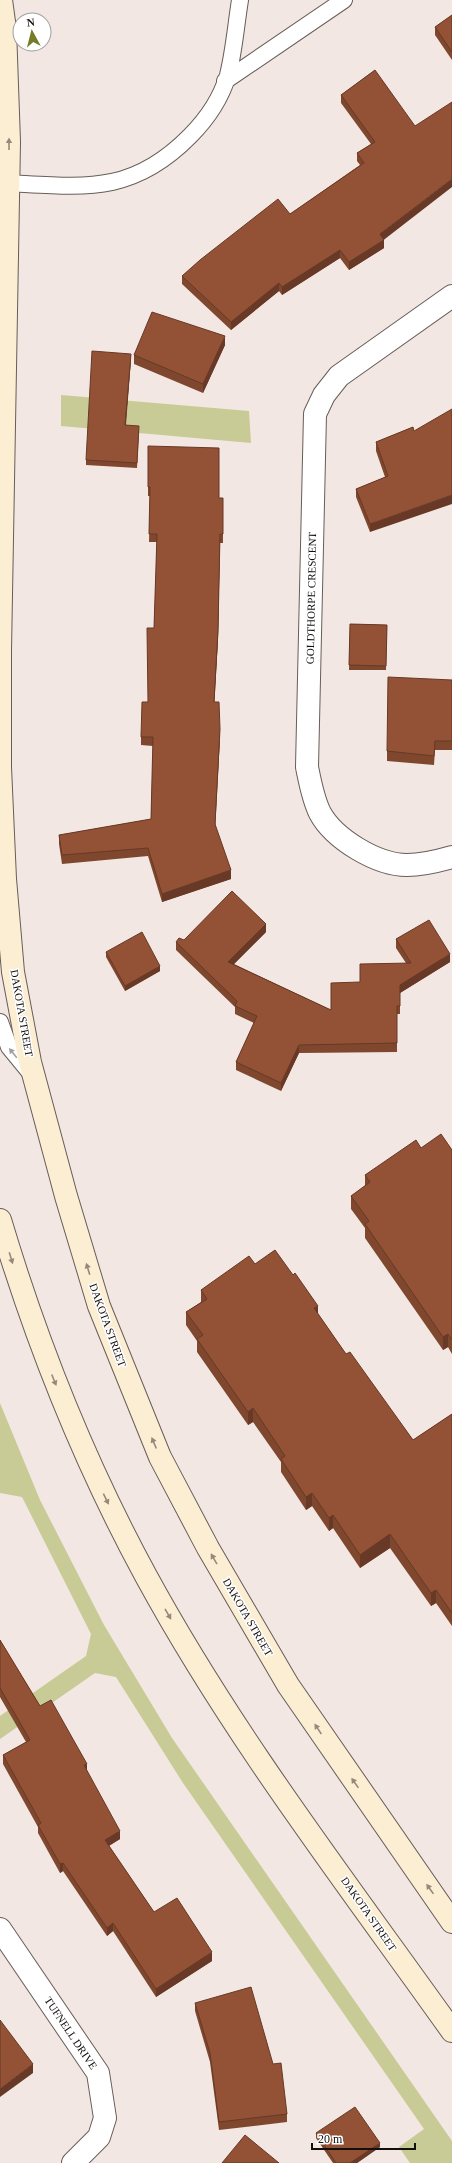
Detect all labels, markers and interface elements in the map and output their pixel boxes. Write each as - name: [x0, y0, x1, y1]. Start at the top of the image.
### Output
- north arrow: [12, 12, 52, 52]
- text: N: [26, 16, 36, 29]
- one-way arrow: [6, 137, 12, 150]
- street label: GOLDTHORPE CRESCENT: [304, 531, 318, 664]
- street label: DAKOTA STREET: [8, 969, 36, 1058]
- one-way arrow: [9, 1048, 18, 1058]
- one-way arrow: [8, 1252, 14, 1264]
- one-way arrow: [85, 1263, 91, 1275]
- street label: DAKOTA STREET: [87, 1282, 129, 1369]
- one-way arrow: [52, 1375, 58, 1387]
- one-way arrow: [151, 1438, 157, 1449]
- one-way arrow: [103, 1494, 110, 1505]
- one-way arrow: [211, 1553, 218, 1564]
- street label: DAKOTA STREET: [221, 1576, 275, 1658]
- one-way arrow: [164, 1608, 171, 1620]
- one-way arrow: [314, 1724, 322, 1734]
- one-way arrow: [351, 1778, 359, 1788]
- street label: DAKOTA STREET: [339, 1874, 399, 1954]
- one-way arrow: [426, 1884, 434, 1895]
- street label: TUFNELL DRIVE: [42, 1994, 100, 2072]
- scale bar: [312, 2125, 415, 2151]
- text: 20 m: [318, 2132, 343, 2146]

